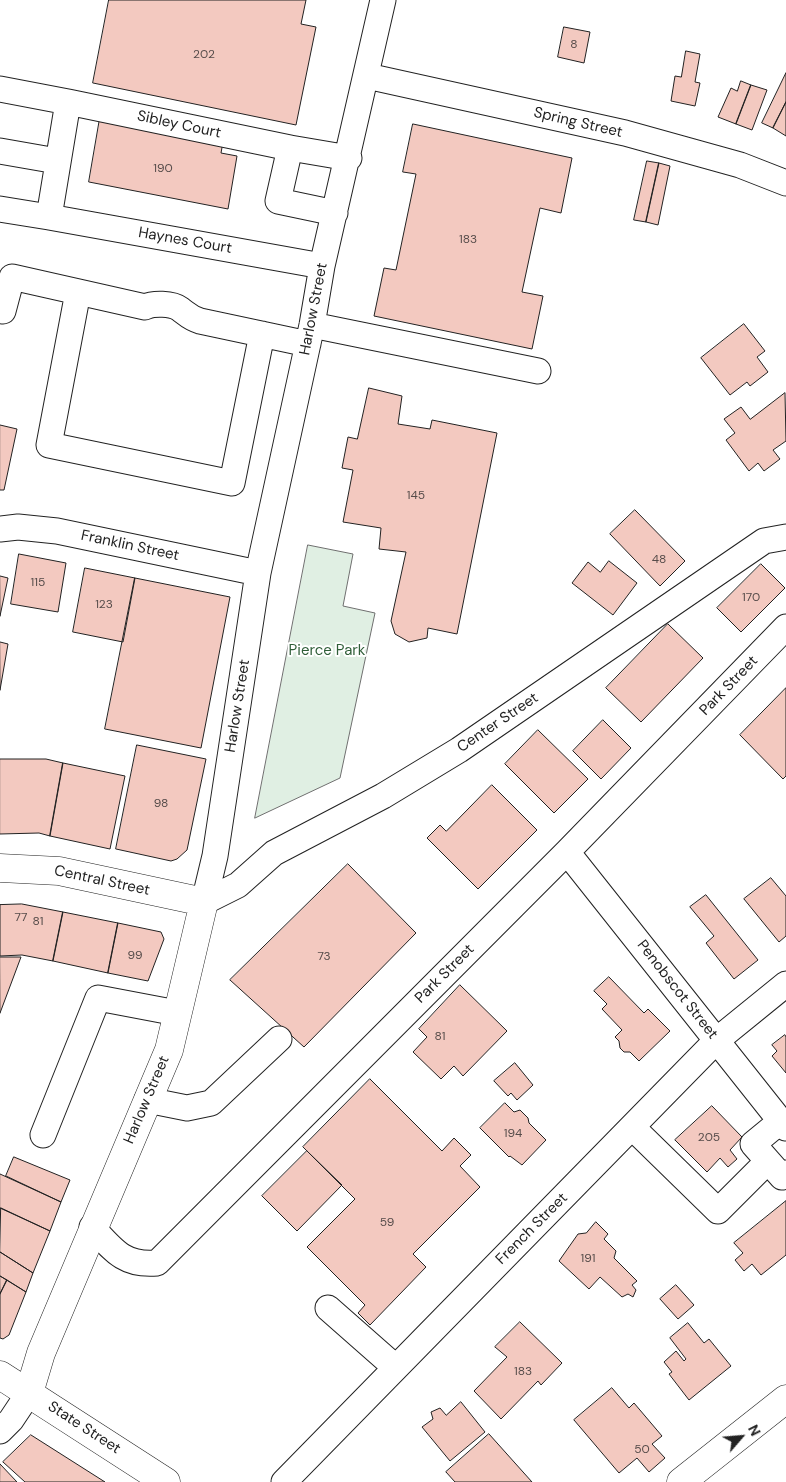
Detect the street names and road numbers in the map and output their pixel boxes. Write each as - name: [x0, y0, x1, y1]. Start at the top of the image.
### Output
- street label: Spring Street: [532, 104, 624, 142]
- street label: Sibley Court: [135, 107, 223, 143]
- street label: Haynes Court: [137, 224, 233, 258]
- street label: Harlow Street: [296, 261, 332, 357]
- street label: Franklin Street: [79, 527, 181, 565]
- street label: Park Street: [696, 652, 762, 720]
- street label: Harlow Street: [222, 658, 254, 754]
- street label: Center Street: [454, 689, 542, 757]
- street label: Central Street: [53, 862, 151, 900]
- street label: Penobscot Street: [633, 937, 721, 1043]
- street label: Park Street: [412, 941, 478, 1007]
- street label: Harlow Street: [120, 1053, 174, 1147]
- street label: French Street: [492, 1189, 572, 1269]
- street label: State Street: [44, 1398, 124, 1458]

